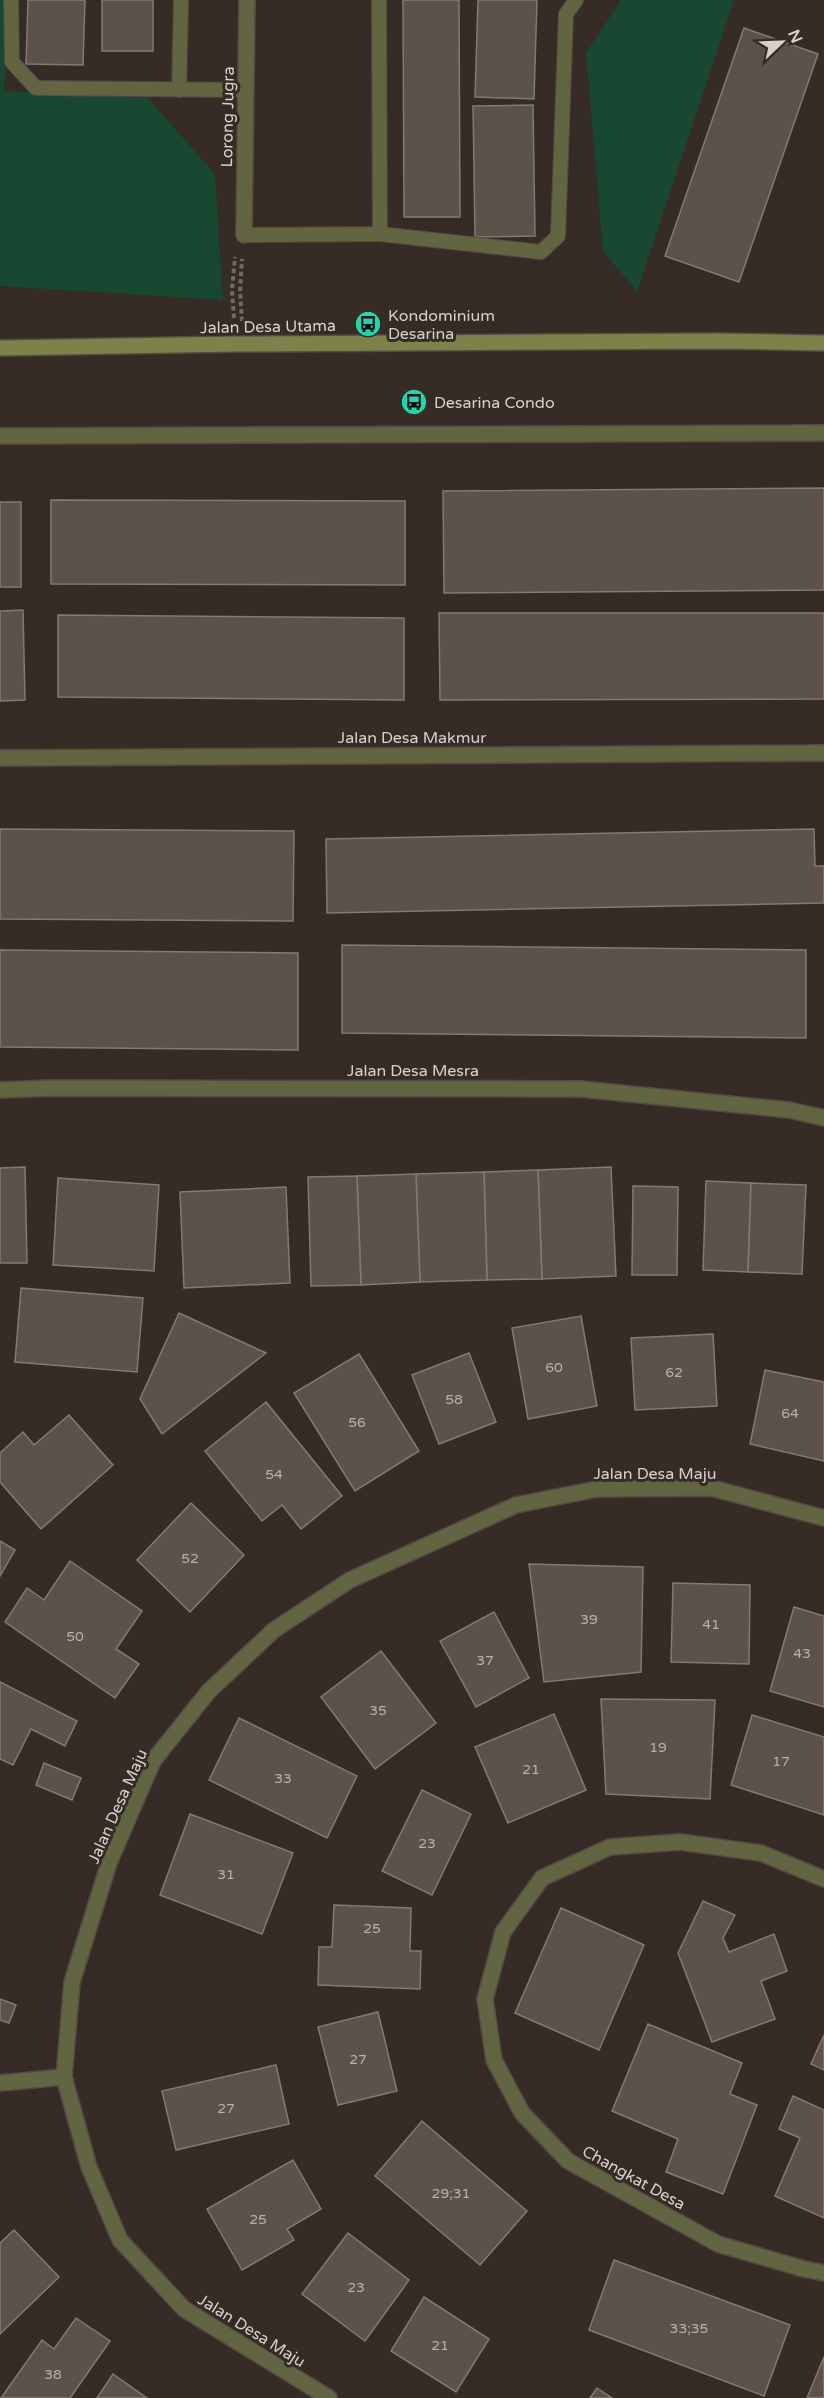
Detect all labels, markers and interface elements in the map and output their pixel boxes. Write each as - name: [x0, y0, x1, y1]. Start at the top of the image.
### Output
- north arrow: [752, 12, 812, 72]
- text: N: [783, 27, 807, 46]
- street label: Lorong Jugra: [217, 66, 239, 168]
- place label: Kondominium Desarina: [388, 306, 495, 344]
- bus stop icon: Kondominium Desarina: [353, 309, 383, 339]
- street label: Jalan Desa Utama: [200, 316, 336, 338]
- bus stop icon: Desarina Condo: [399, 387, 429, 417]
- place label: Desarina Condo: [434, 393, 555, 413]
- street label: Jalan Desa Makmur: [338, 728, 487, 748]
- street label: Jalan Desa Mesra: [347, 1061, 479, 1081]
- house number: 60: [545, 1359, 563, 1376]
- house number: 62: [665, 1364, 683, 1381]
- house number: 58: [445, 1391, 463, 1408]
- house number: 64: [781, 1405, 799, 1422]
- house number: 56: [348, 1414, 366, 1431]
- street label: Jalan Desa Maju: [593, 1464, 717, 1484]
- house number: 54: [265, 1466, 283, 1483]
- house number: 52: [181, 1550, 199, 1567]
- house number: 39: [580, 1611, 598, 1628]
- house number: 41: [702, 1616, 720, 1633]
- house number: 50: [66, 1628, 84, 1645]
- house number: 43: [793, 1645, 811, 1662]
- house number: 37: [476, 1652, 494, 1669]
- house number: 35: [369, 1702, 387, 1719]
- house number: 19: [649, 1739, 667, 1756]
- street label: Jalan Desa Maju: [84, 1746, 152, 1867]
- house number: 17: [772, 1753, 790, 1770]
- house number: 21: [522, 1761, 540, 1778]
- house number: 33: [274, 1770, 292, 1787]
- house number: 23: [418, 1835, 436, 1852]
- house number: 31: [217, 1866, 235, 1883]
- house number: 25: [363, 1920, 381, 1937]
- house number: 27: [349, 2051, 367, 2068]
- house number: 27: [217, 2100, 235, 2117]
- street label: Changkat Desa: [578, 2141, 689, 2214]
- house number: 29;31: [432, 2185, 470, 2202]
- house number: 25: [249, 2211, 267, 2228]
- house number: 23: [347, 2279, 365, 2296]
- street label: Jalan Desa Maju: [194, 2290, 309, 2372]
- house number: 33;35: [670, 2320, 708, 2337]
- house number: 21: [431, 2337, 449, 2354]
- house number: 38: [44, 2366, 62, 2383]

